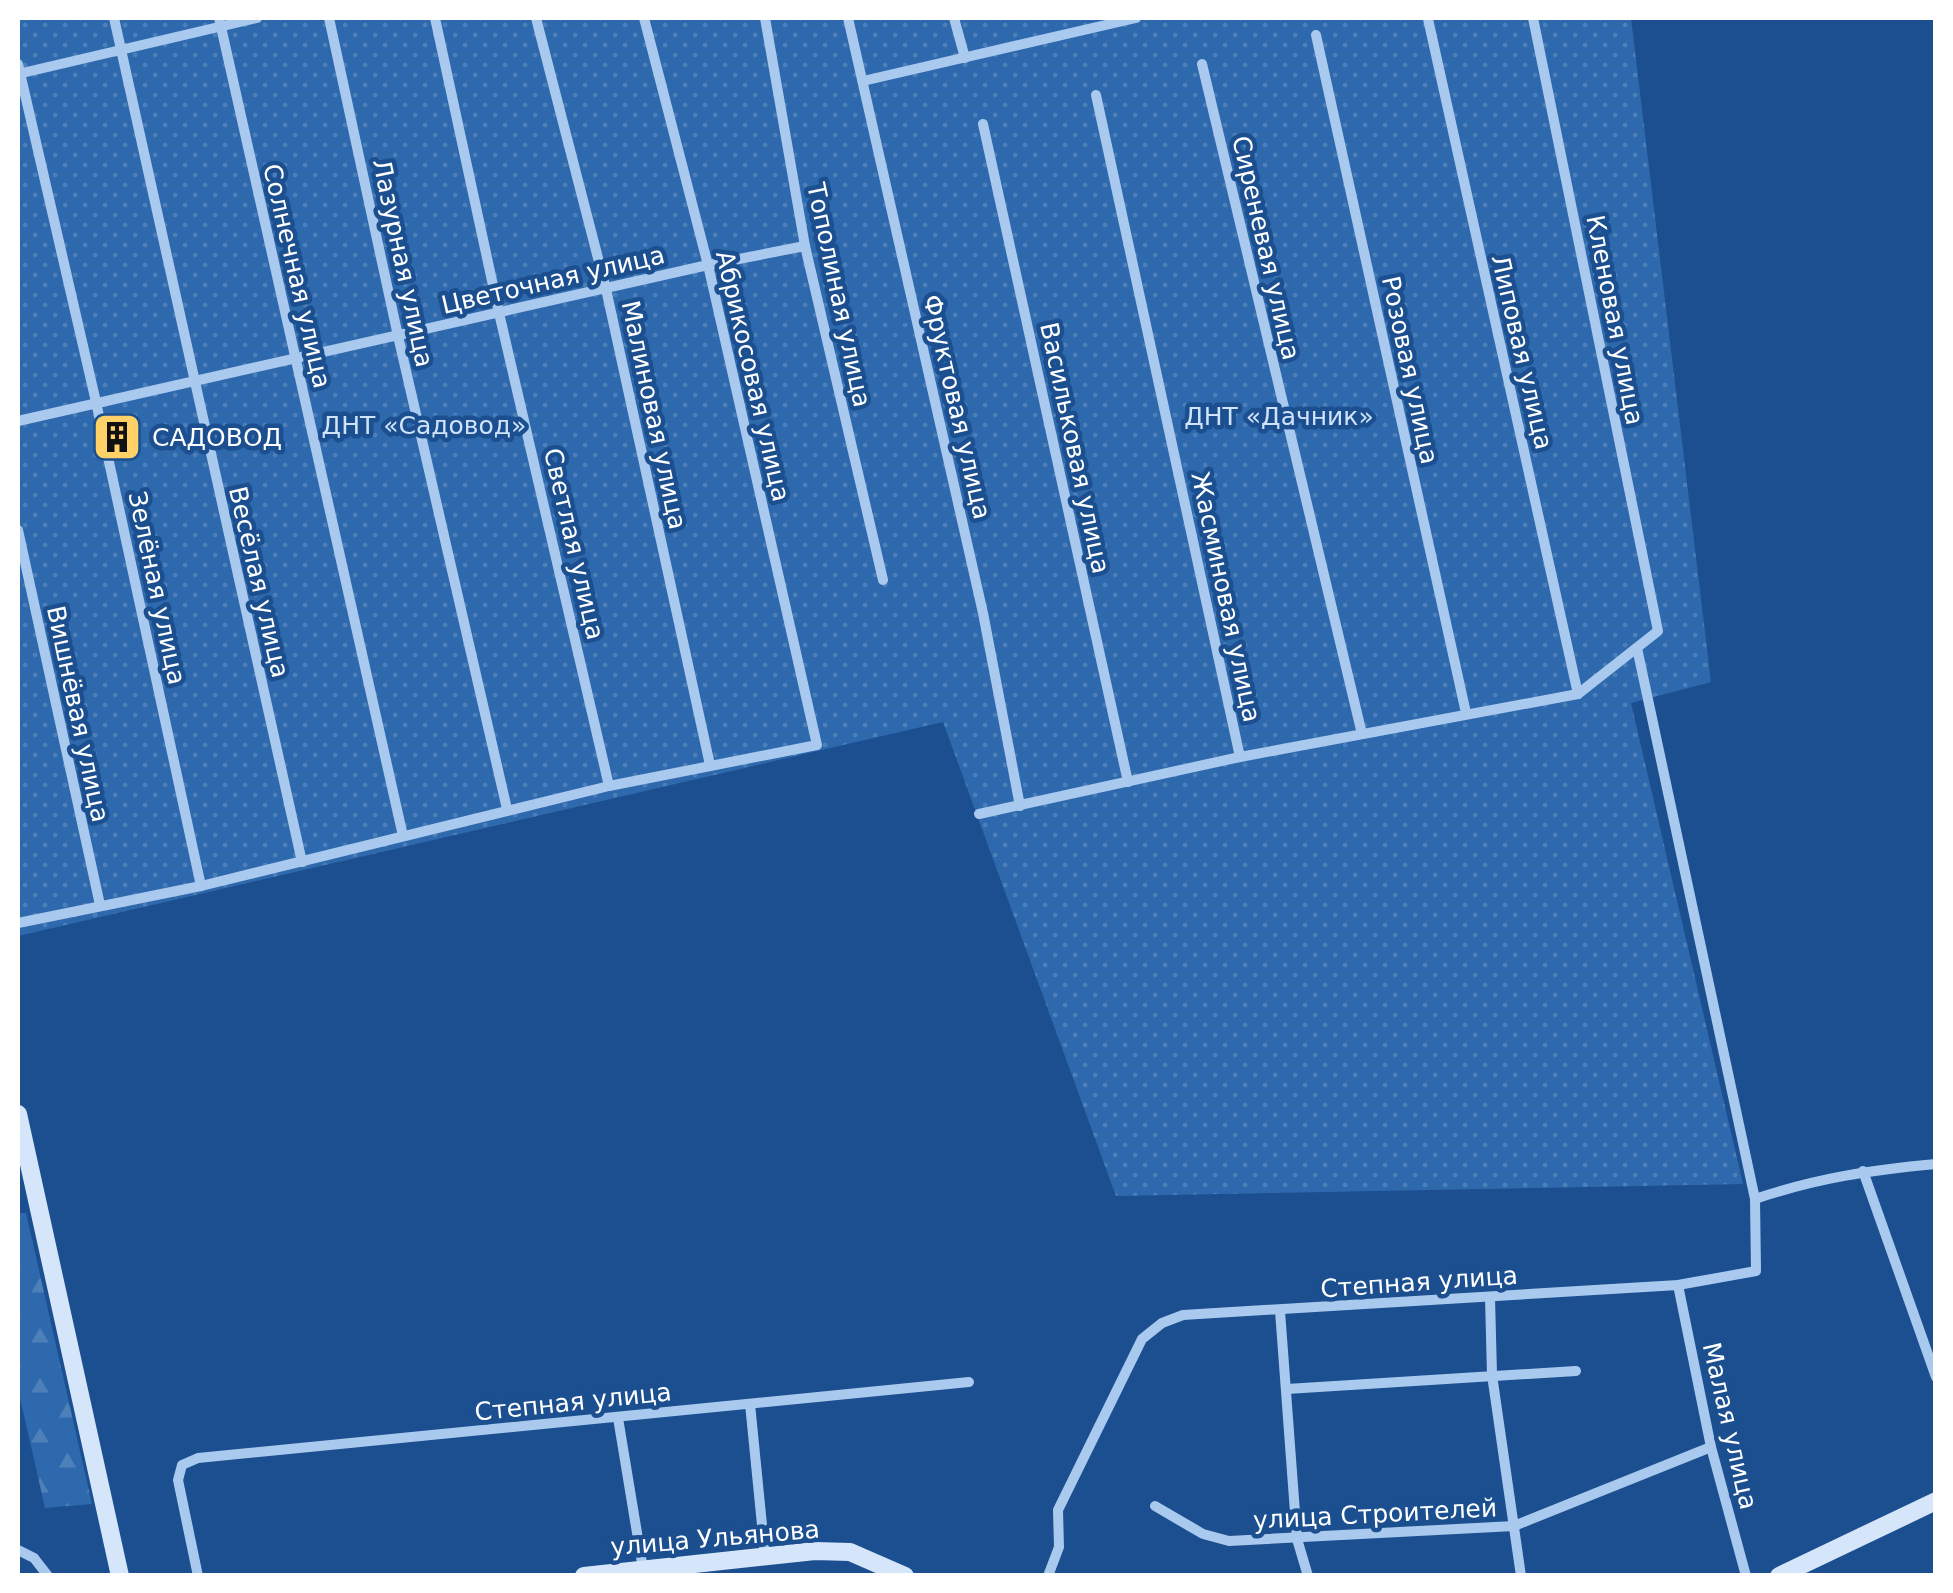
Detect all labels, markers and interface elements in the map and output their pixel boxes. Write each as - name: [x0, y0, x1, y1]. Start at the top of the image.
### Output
- street label: Сиреневая улица: [1226, 133, 1306, 363]
- street label: Лазурная улица: [367, 156, 439, 370]
- street label: Солнечная улица: [257, 161, 337, 391]
- street label: Тополиная улица: [801, 179, 877, 410]
- street label: Кленовая улица: [1580, 213, 1650, 427]
- street label: Цветочная улица: [439, 240, 667, 320]
- street label: Абрикосовая улица: [710, 248, 796, 504]
- street label: Липовая улица: [1485, 252, 1559, 452]
- street label: Розовая улица: [1376, 273, 1444, 467]
- street label: Фруктовая улица: [917, 292, 997, 522]
- street label: Малиновая улица: [616, 298, 692, 532]
- street label: Васильковая улица: [1034, 320, 1116, 576]
- park label: ДНТ «Дачник»: [1184, 402, 1374, 431]
- building icon: САДОВОД: [91, 411, 143, 463]
- park label: ДНТ «Садовод»: [322, 411, 526, 440]
- place label: САДОВОД: [152, 423, 282, 452]
- street label: Светлая улица: [538, 445, 610, 643]
- street label: Жасминовая улица: [1185, 469, 1267, 725]
- street label: Весёлая улица: [223, 484, 295, 680]
- street label: Зелёная улица: [122, 489, 192, 687]
- street label: Вишнёвая улица: [41, 603, 115, 825]
- street label: Степная улица: [1319, 1261, 1519, 1303]
- street label: Малая улица: [1697, 1340, 1763, 1512]
- street label: Степная улица: [473, 1377, 673, 1427]
- street label: улица Строителей: [1252, 1493, 1498, 1535]
- street label: улица Ульянова: [609, 1514, 821, 1562]

